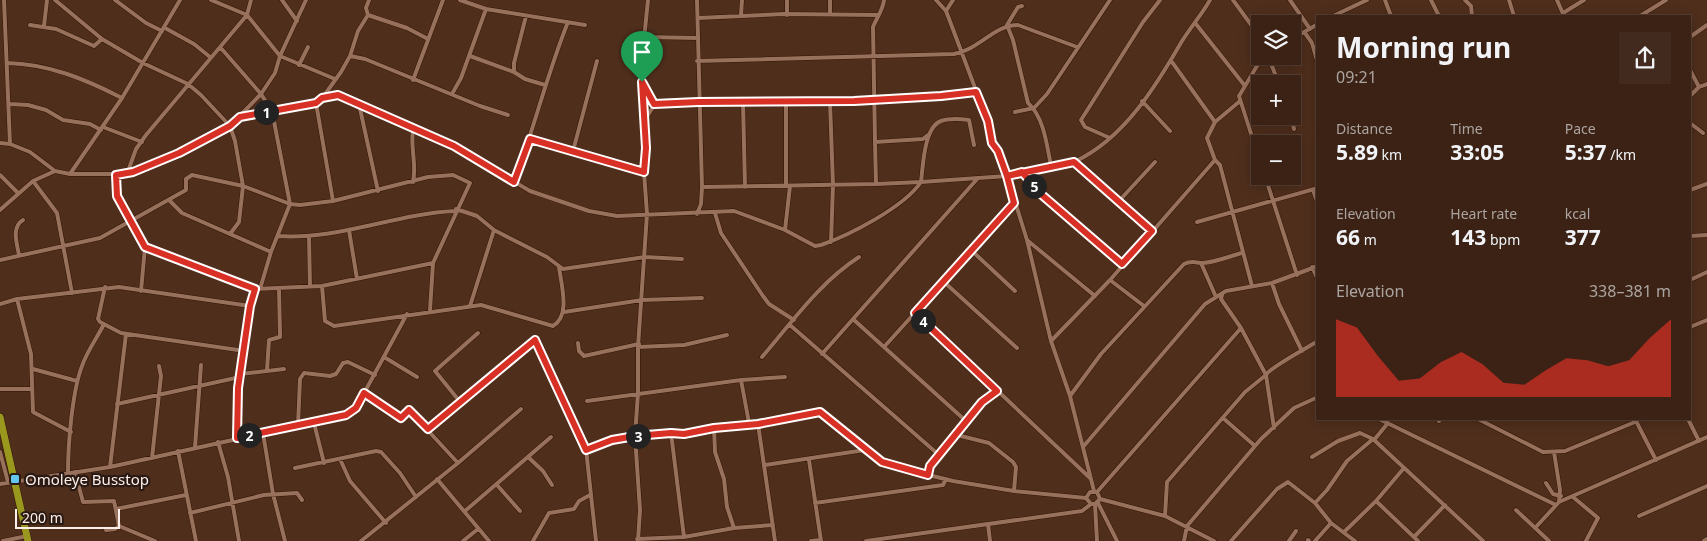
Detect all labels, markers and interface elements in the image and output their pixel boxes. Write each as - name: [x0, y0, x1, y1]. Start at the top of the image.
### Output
- map controls: [1251, 15, 1301, 185]
- button: layers: [1251, 15, 1301, 65]
- text: Morning run: [1336, 28, 1511, 66]
- pin: [621, 31, 663, 82]
- button: share: [1619, 32, 1671, 84]
- icon: arrive: [628, 38, 656, 66]
- text: 09:21: [1336, 66, 1377, 88]
- button: +: [1251, 75, 1301, 125]
- pin: 1: [254, 100, 278, 124]
- text: 1: [262, 103, 271, 122]
- text: Distance: [1336, 119, 1393, 138]
- text: Time: [1450, 119, 1483, 138]
- text: Pace: [1565, 119, 1596, 138]
- button: −: [1251, 135, 1301, 185]
- text: 5.89: [1336, 138, 1378, 166]
- text: 33:05: [1450, 138, 1504, 166]
- text: 5:37: [1565, 138, 1607, 166]
- text: km: [1378, 145, 1402, 164]
- text: /km: [1607, 145, 1636, 164]
- pin: 5: [1022, 174, 1046, 198]
- text: 5: [1030, 177, 1039, 196]
- text: Elevation: [1336, 204, 1396, 223]
- text: Heart rate: [1450, 204, 1517, 223]
- text: kcal: [1565, 204, 1590, 223]
- text: 66: [1336, 223, 1360, 251]
- text: 143: [1450, 223, 1486, 251]
- text: 377: [1565, 223, 1601, 251]
- text: m: [1360, 230, 1377, 249]
- text: bpm: [1486, 230, 1520, 249]
- text: Elevation: [1336, 280, 1404, 302]
- text: 338–381 m: [1589, 280, 1671, 302]
- pin: 4: [910, 308, 936, 334]
- text: 4: [919, 312, 928, 331]
- pin: 2: [236, 422, 262, 448]
- pin: 3: [626, 424, 650, 448]
- text: 2: [245, 426, 254, 445]
- text: 3: [634, 427, 643, 446]
- place label: Omoleye Busstop: [25, 469, 149, 489]
- marker: Omoleye Busstop: [9, 473, 21, 485]
- scale bar: [15, 506, 120, 529]
- text: 200 m: [22, 508, 63, 527]

